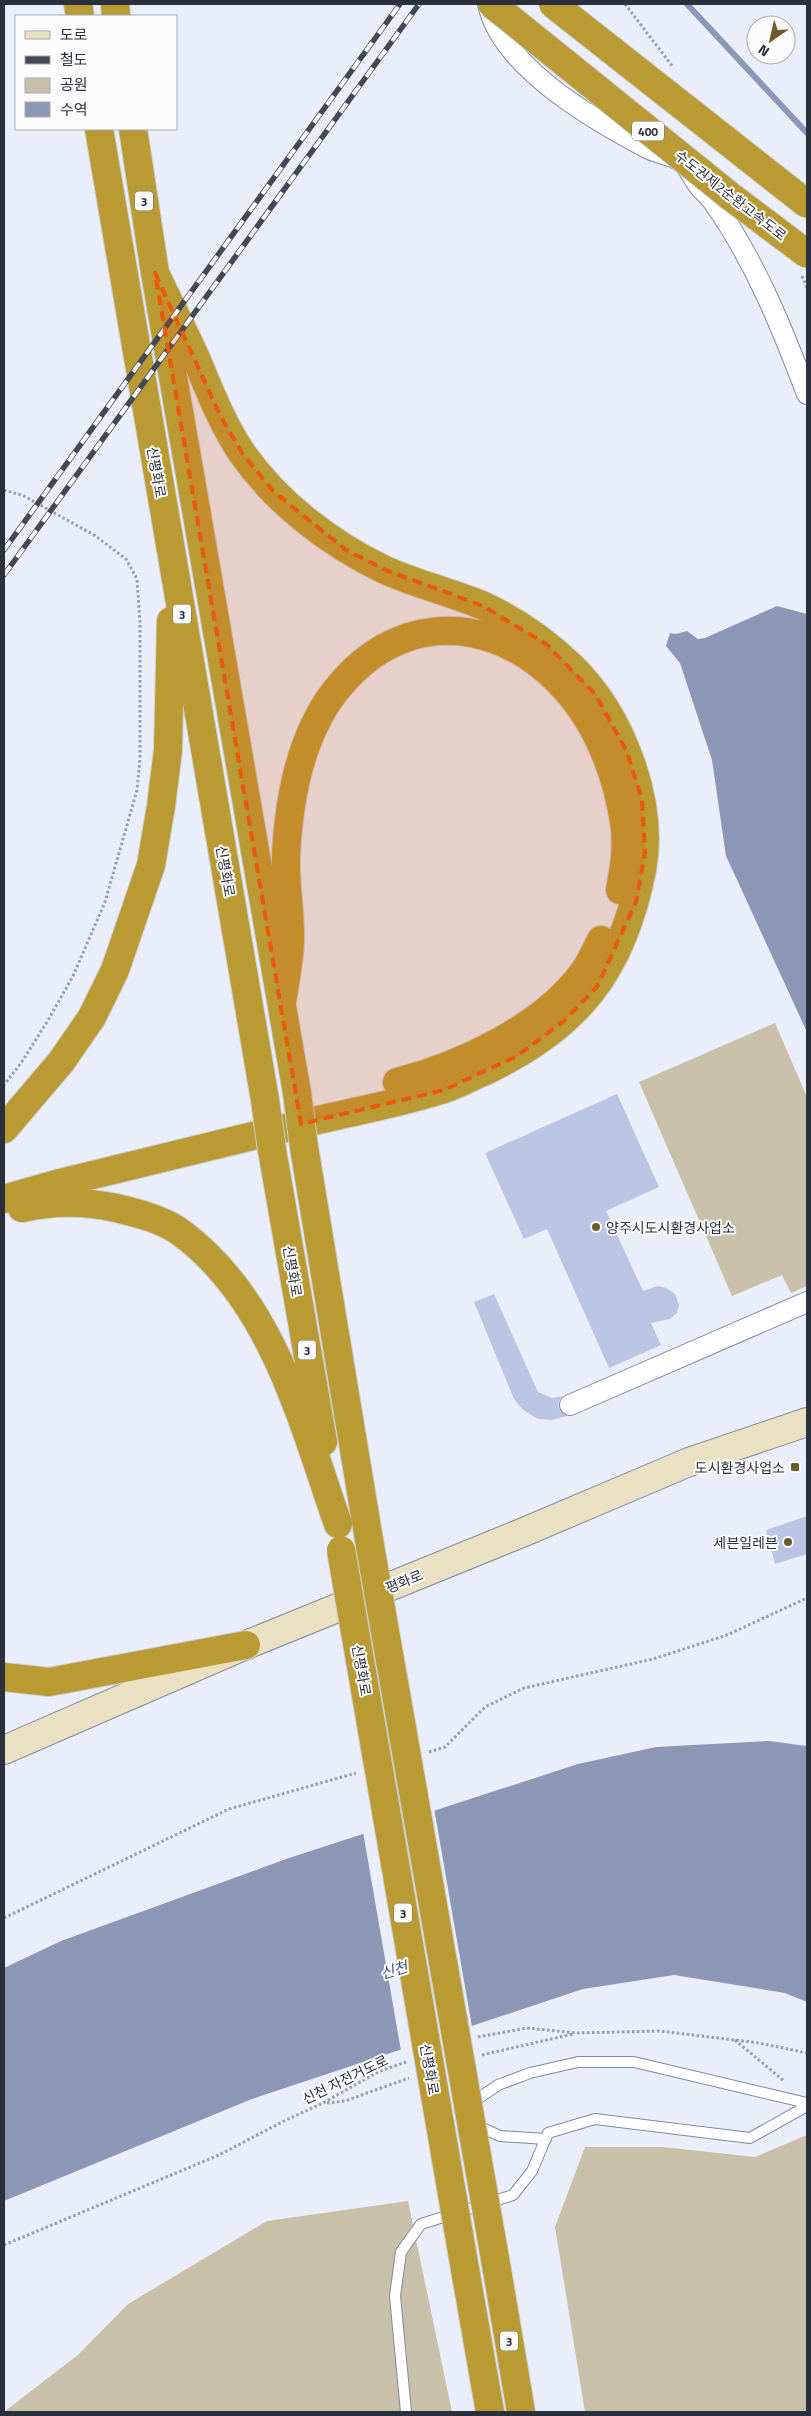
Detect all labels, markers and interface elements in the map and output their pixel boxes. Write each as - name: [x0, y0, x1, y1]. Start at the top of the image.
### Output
- legend: [15, 15, 178, 130]
- north arrow: [746, 15, 796, 65]
- text: 도로: [60, 23, 88, 46]
- text: N: [754, 40, 773, 63]
- text: 철도: [60, 48, 88, 71]
- text: 공원: [60, 73, 88, 96]
- text: 수역: [60, 98, 88, 121]
- road number: 400: [632, 122, 664, 140]
- street label: 수도권제2순환고속도로: [671, 145, 791, 245]
- road number: 3: [135, 192, 153, 210]
- street label: 신평화로: [142, 445, 172, 499]
- road number: 3: [173, 604, 191, 624]
- street label: 신평화로: [211, 844, 241, 898]
- place label: 양주시도시환경사업소: [606, 1217, 735, 1238]
- marker: 양주시도시환경사업소: [590, 1221, 602, 1233]
- street label: 신평화로: [278, 1244, 308, 1298]
- road number: 3: [298, 1340, 316, 1360]
- place label: 도시환경사업소: [695, 1457, 785, 1478]
- marker: 도시환경사업소: [789, 1461, 801, 1473]
- place label: 세븐일레븐: [714, 1532, 778, 1553]
- marker: 세븐일레븐: [782, 1536, 794, 1548]
- street label: 평화로: [382, 1564, 426, 1598]
- street label: 신평화로: [347, 1643, 377, 1697]
- road number: 3: [394, 1904, 412, 1922]
- water label: 신천: [377, 1954, 413, 1985]
- street label: 신평화로: [415, 2042, 445, 2096]
- street label: 신천 자전거도로: [298, 2049, 392, 2109]
- road number: 3: [500, 2332, 518, 2350]

